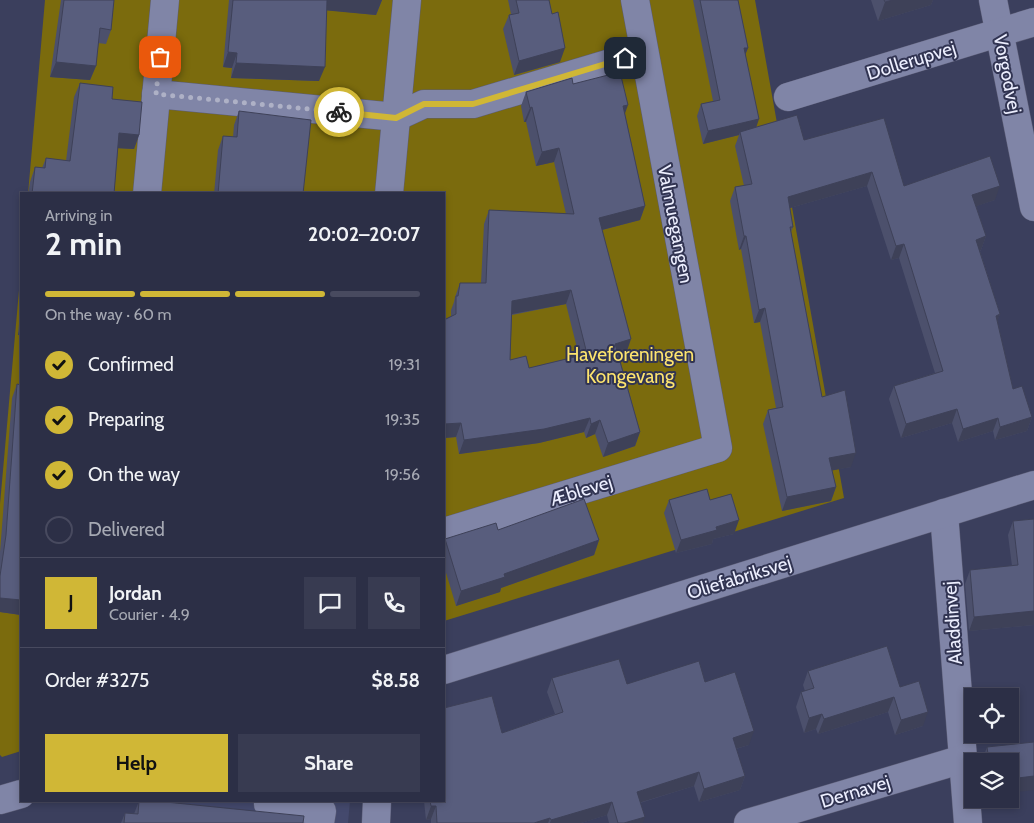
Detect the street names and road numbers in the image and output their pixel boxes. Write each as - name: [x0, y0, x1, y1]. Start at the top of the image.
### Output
- street label: Vorgodvej: [989, 33, 1026, 116]
- street label: Dollerupvej: [864, 36, 959, 85]
- street label: Valmuegangen: [653, 163, 698, 285]
- street label: Æblevej: [546, 470, 615, 511]
- street label: Oliefabriksvej: [684, 551, 794, 604]
- street label: Aladdinvej: [938, 580, 967, 665]
- street label: Dernavej: [817, 770, 893, 813]

